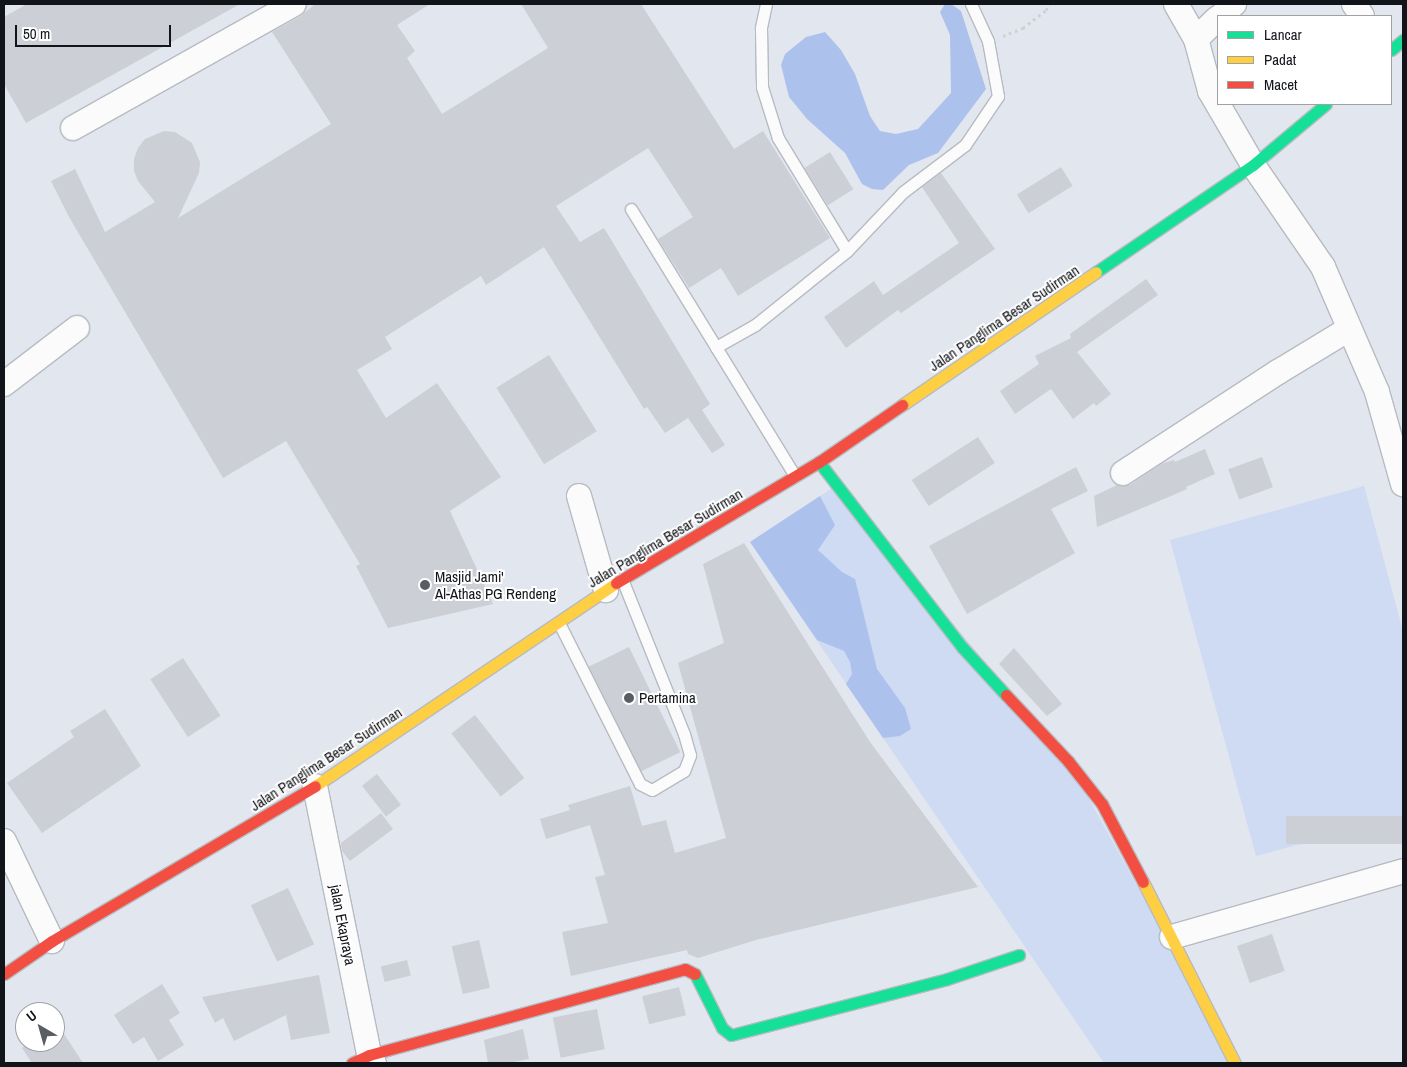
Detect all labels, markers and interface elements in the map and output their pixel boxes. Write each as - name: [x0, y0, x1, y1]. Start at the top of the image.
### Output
- scale bar: [18, 15, 174, 47]
- legend: [1217, 15, 1392, 105]
- text: 50 m: [23, 23, 50, 44]
- text: Lancar: [1264, 24, 1302, 45]
- text: Padat: [1264, 49, 1296, 70]
- text: Macet: [1264, 74, 1298, 95]
- street label: Jalan Panglima Besar Sudirman: [926, 261, 1082, 375]
- street label: Jalan Panglima Besar Sudirman: [584, 485, 746, 591]
- place label: Masjid Jami' Al-Athas PG Rendeng: [435, 567, 556, 602]
- marker: Masjid Jami' Al-Athas PG Rendeng: [419, 579, 431, 591]
- place label: Pertamina: [639, 689, 696, 707]
- marker: Pertamina: [623, 692, 635, 704]
- street label: Jalan Panglima Besar Sudirman: [247, 703, 405, 815]
- street label: jalan Ekapraya: [326, 883, 360, 967]
- north arrow: [15, 1002, 65, 1052]
- text: U: [23, 1006, 40, 1026]

